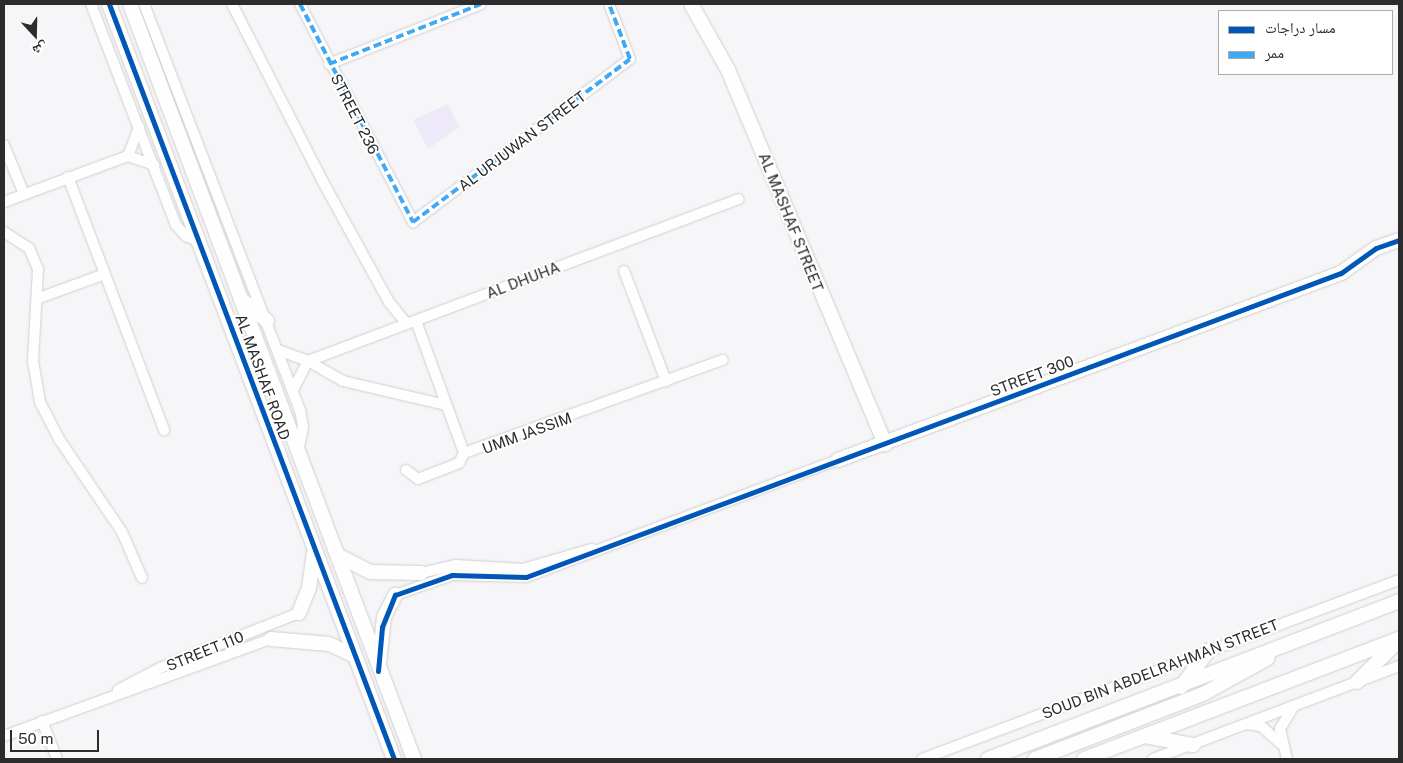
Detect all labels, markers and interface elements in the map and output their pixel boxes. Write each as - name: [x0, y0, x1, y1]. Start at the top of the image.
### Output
- north arrow: [10, 10, 60, 60]
- legend: [1218, 10, 1393, 75]
- text: مسار دراجات: [1265, 19, 1336, 36]
- text: ش: [31, 39, 50, 59]
- text: ممر: [1265, 44, 1284, 61]
- street label: STREET 236: [327, 71, 383, 157]
- street label: AL URJUWAN STREET: [455, 87, 589, 195]
- street label: AL MASHAF STREET: [755, 150, 827, 294]
- street label: AL DHUHA: [484, 258, 562, 302]
- street label: AL MASHAF ROAD: [232, 311, 294, 443]
- street label: STREET 300: [988, 352, 1076, 400]
- street label: UMM JASSIM: [480, 408, 574, 458]
- street label: SOUD BIN ABDELRAHMAN STREET: [1039, 615, 1281, 723]
- street label: STREET 110: [164, 627, 246, 675]
- scale bar: [12, 720, 101, 752]
- text: 50 m: [18, 730, 53, 747]

